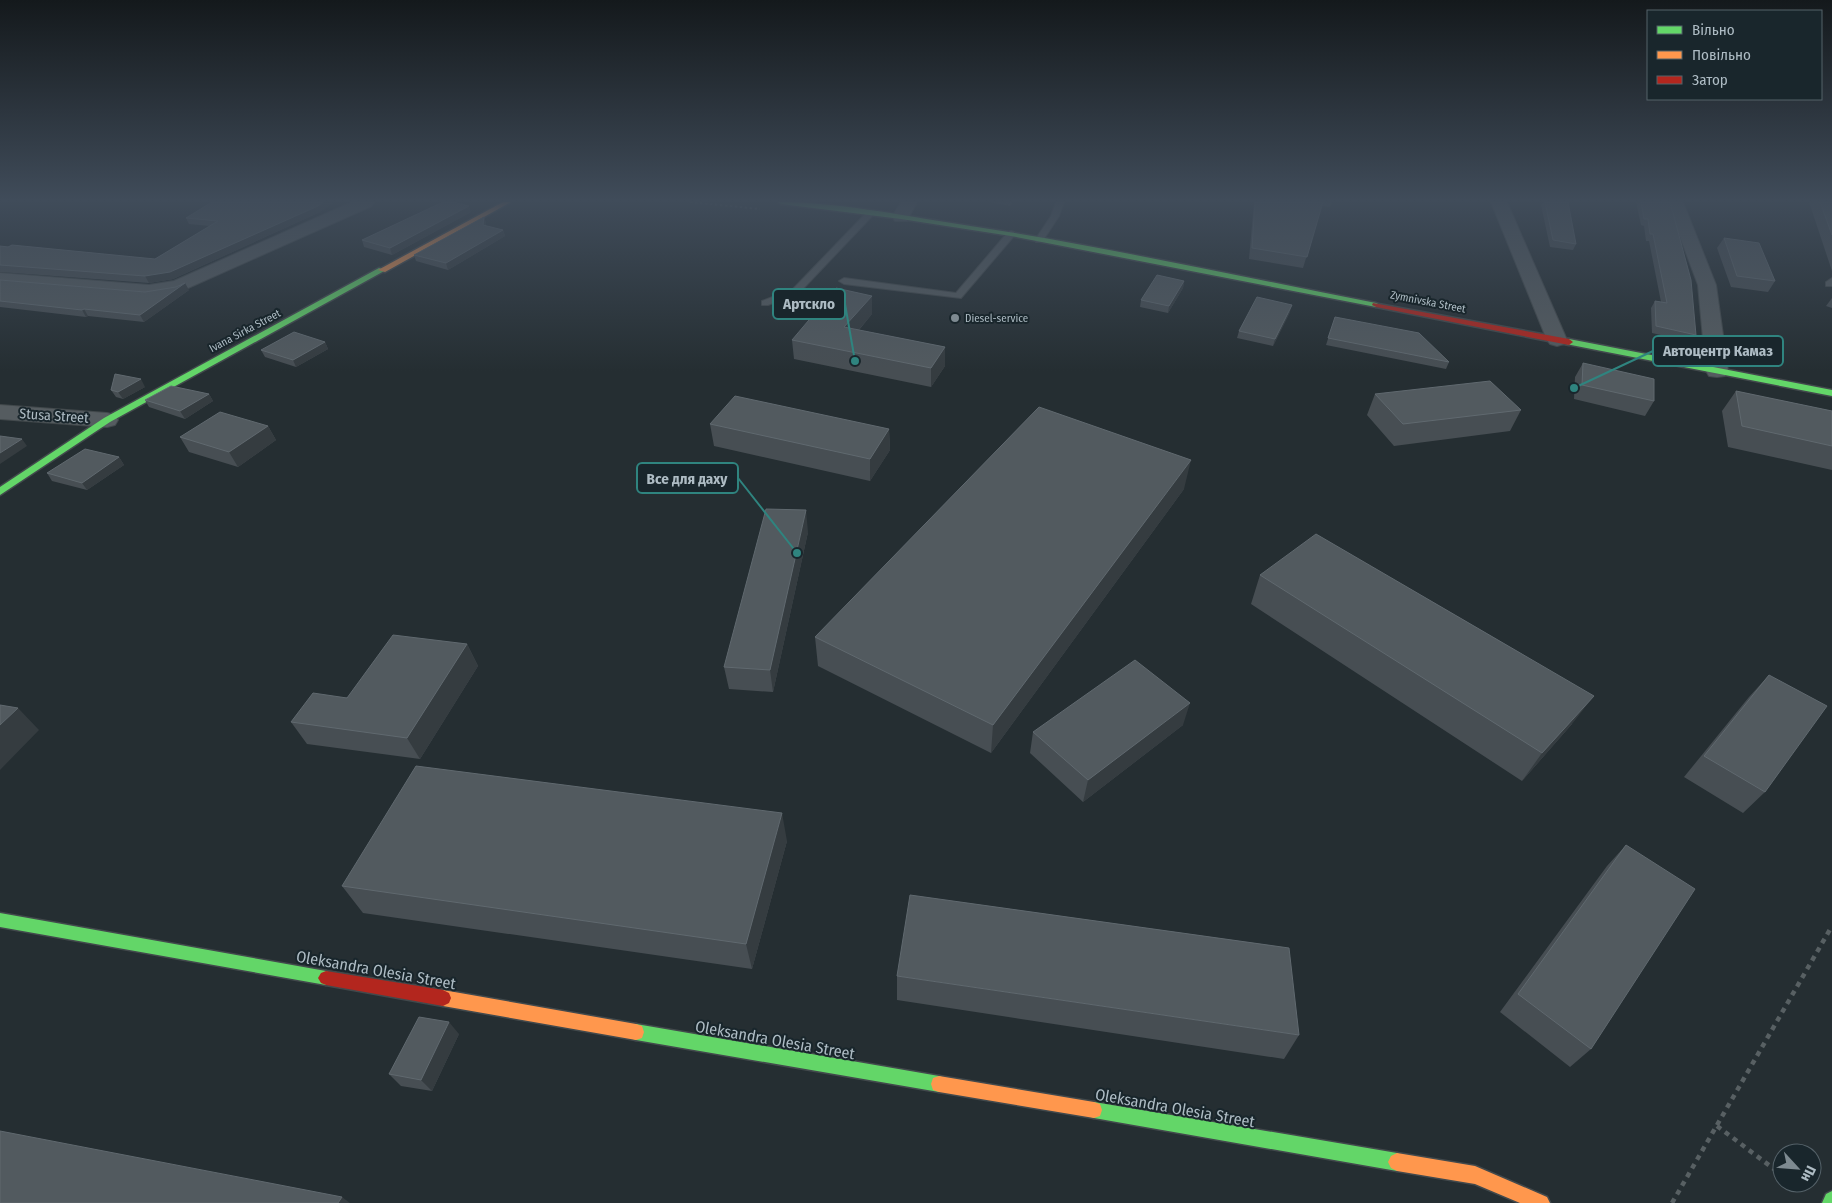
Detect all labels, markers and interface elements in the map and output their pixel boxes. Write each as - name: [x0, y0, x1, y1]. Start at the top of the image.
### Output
- legend: [1647, 10, 1822, 100]
- text: Вільно: [1692, 21, 1735, 39]
- text: Повільно: [1692, 46, 1751, 64]
- text: Затор: [1692, 71, 1728, 89]
- street label: Zymnivska Street: [1389, 288, 1467, 316]
- callout: Артскло: [773, 289, 845, 319]
- text: Артскло: [782, 295, 835, 313]
- street label: Ivana Sirka Street: [207, 307, 283, 355]
- marker: Diesel-service: [949, 312, 961, 324]
- place label: Diesel-service: [965, 312, 1028, 325]
- callout: Автоцентр Камаз: [1653, 336, 1783, 366]
- text: Автоцентр Камаз: [1662, 342, 1773, 360]
- street label: Stusa Street: [19, 405, 90, 427]
- callout: Все для даху: [637, 463, 738, 493]
- text: Все для даху: [647, 470, 728, 488]
- street label: Oleksandra Olesia Street: [295, 947, 458, 994]
- street label: Oleksandra Olesia Street: [694, 1017, 857, 1064]
- street label: Oleksandra Olesia Street: [1094, 1085, 1257, 1132]
- north arrow: [1772, 1143, 1822, 1193]
- text: Пн: [1797, 1163, 1819, 1184]

